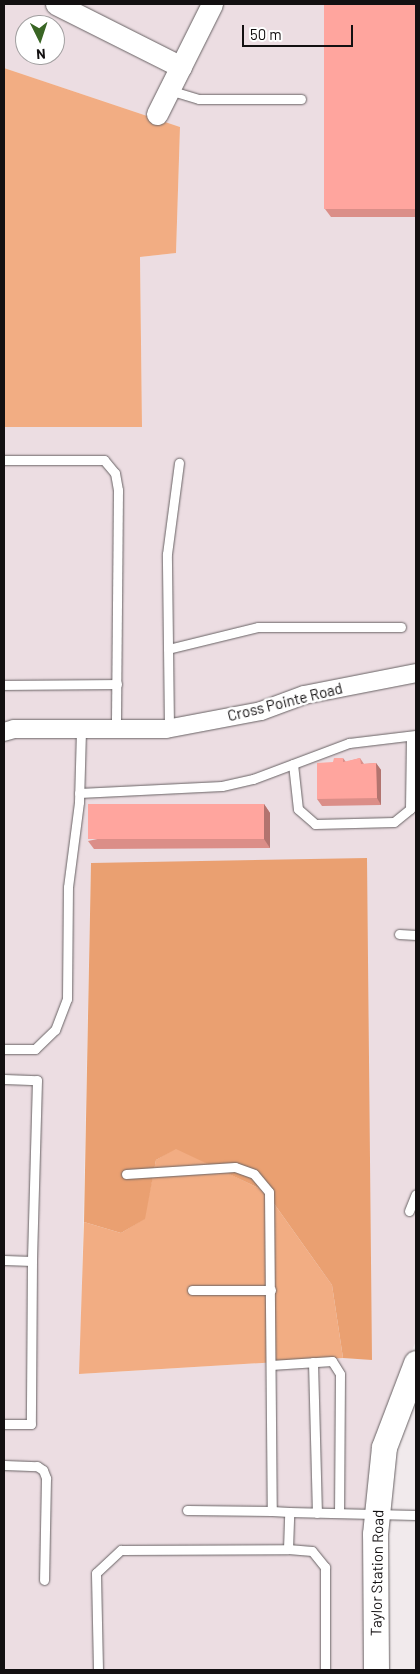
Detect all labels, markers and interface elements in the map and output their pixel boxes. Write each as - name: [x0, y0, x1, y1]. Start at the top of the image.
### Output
- north arrow: [15, 15, 65, 65]
- scale bar: [245, 15, 356, 47]
- text: 50 m: [250, 25, 282, 43]
- text: N: [36, 46, 46, 63]
- street label: Cross Pointe Road: [226, 679, 344, 725]
- street label: Taylor Station Road: [367, 1510, 387, 1636]

